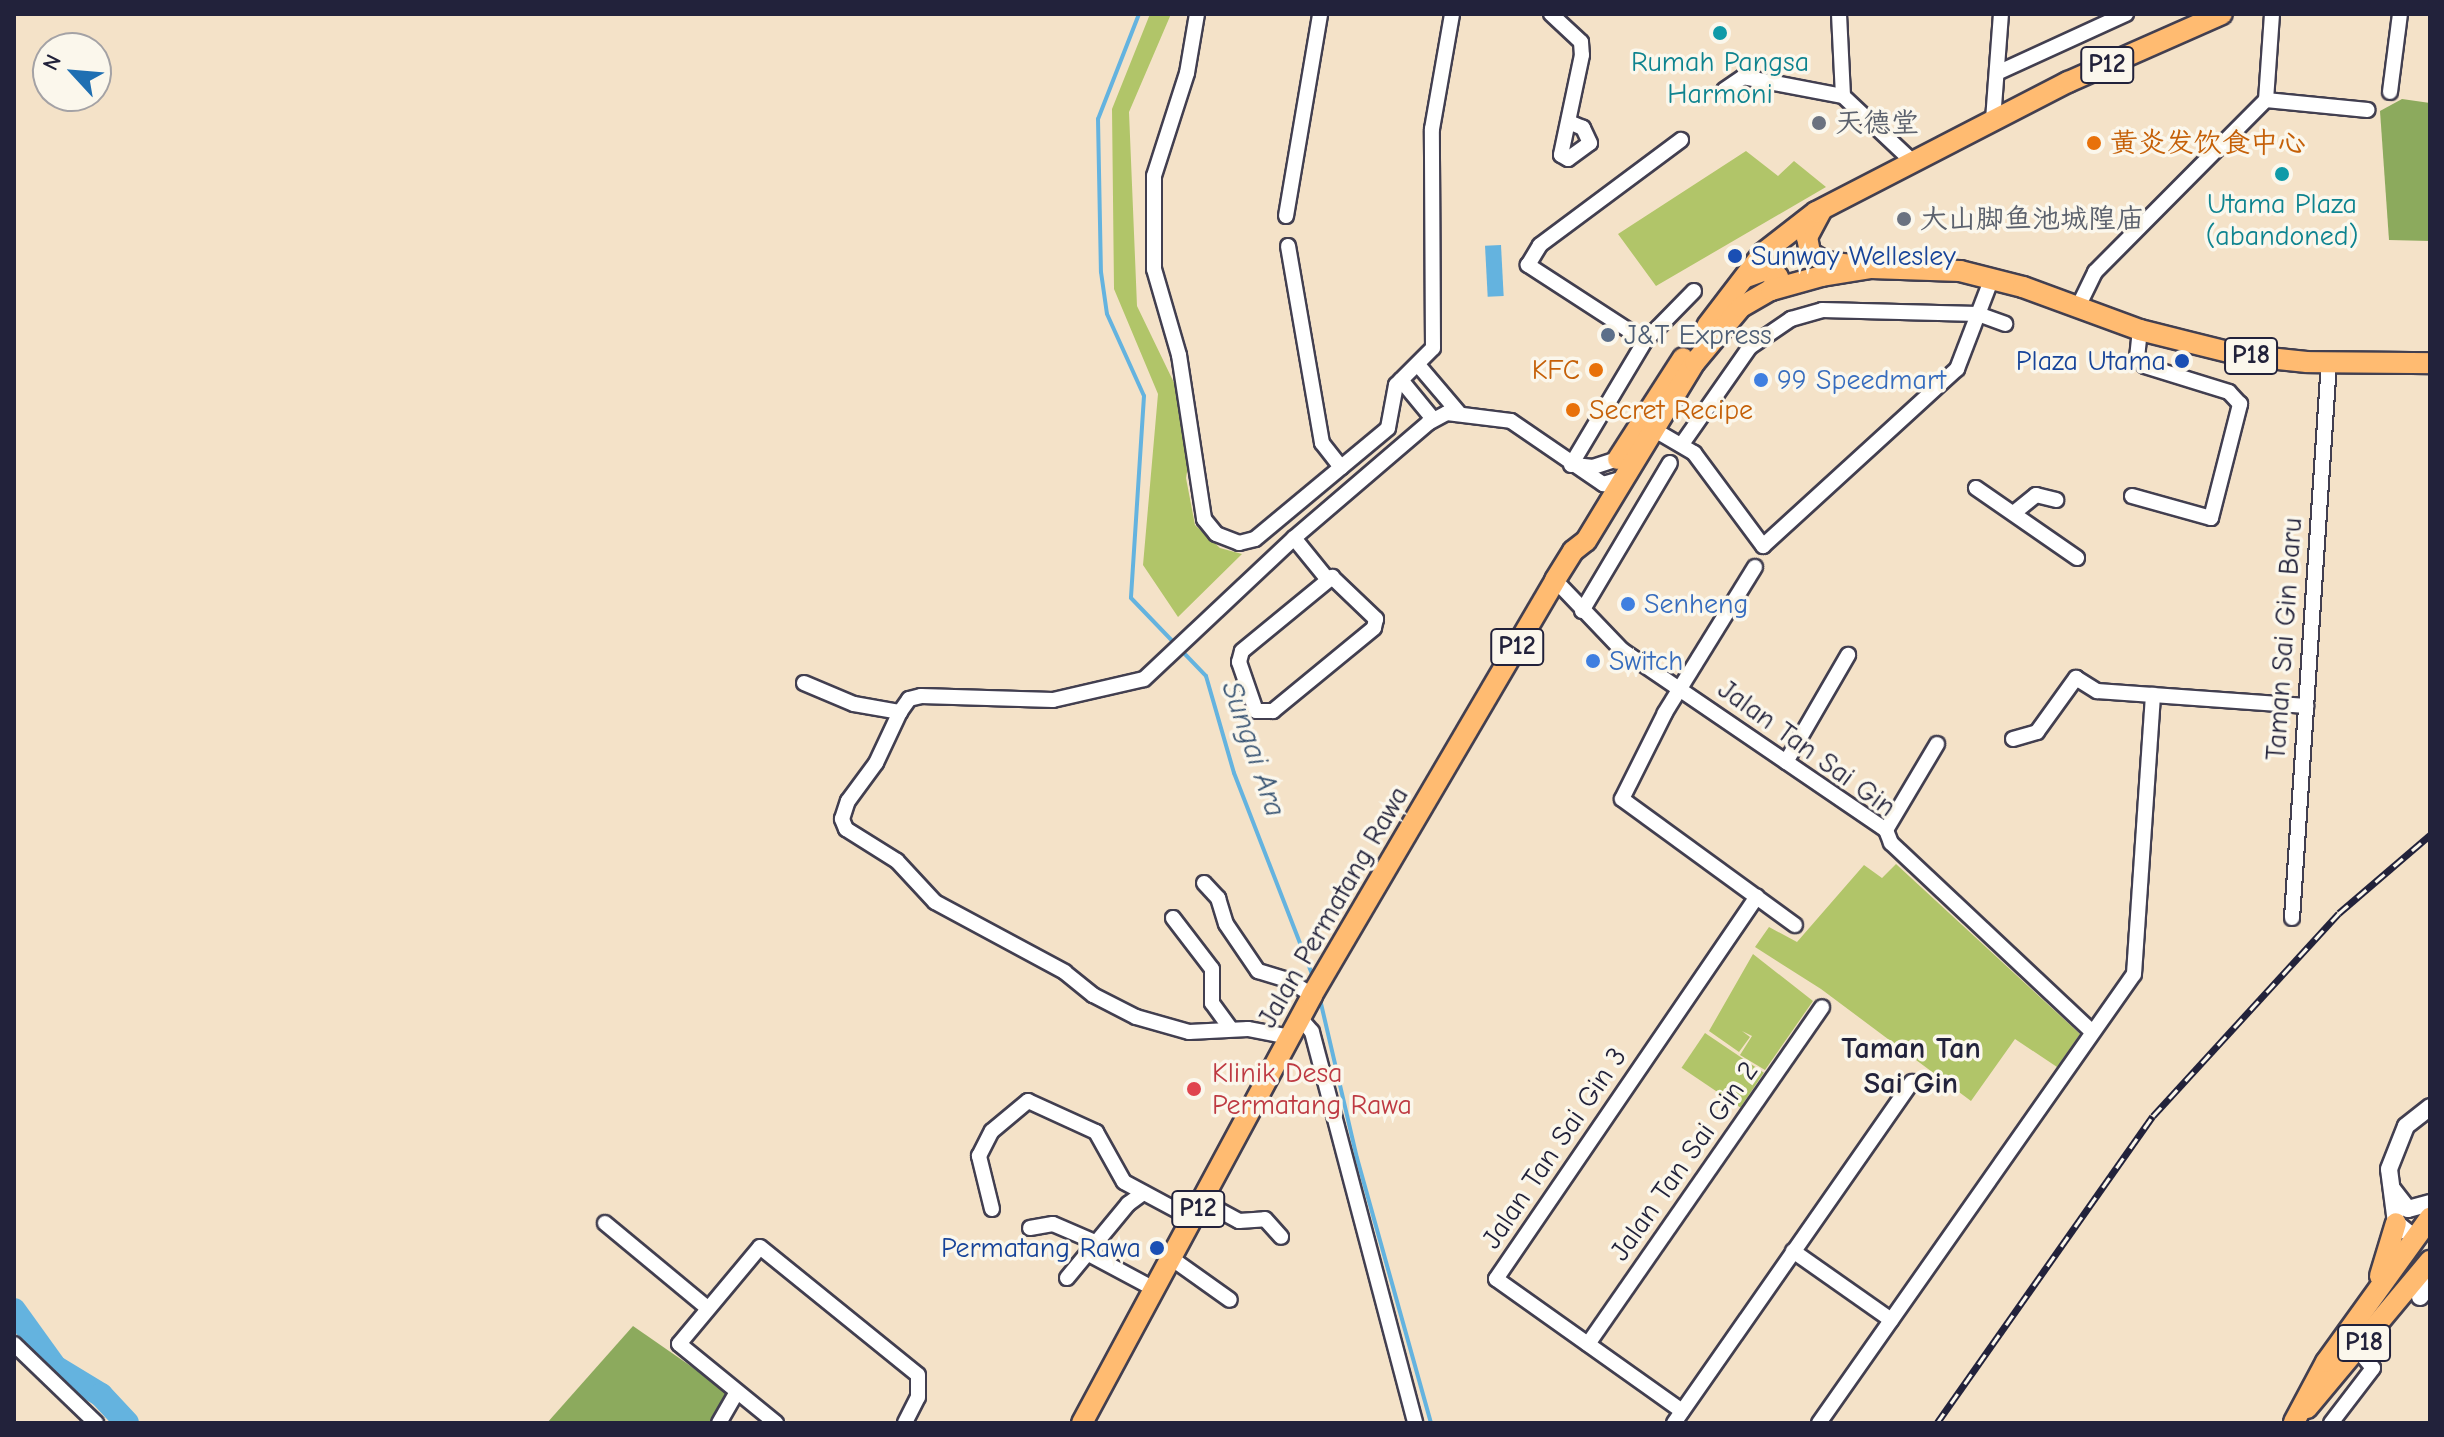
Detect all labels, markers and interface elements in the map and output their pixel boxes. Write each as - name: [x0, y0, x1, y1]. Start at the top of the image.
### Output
- marker: Rumah Pangsa Harmoni: [1711, 24, 1729, 42]
- north arrow: [32, 32, 112, 112]
- road number: P12: [2079, 43, 2135, 87]
- place label: Rumah Pangsa Harmoni: [1631, 45, 1809, 111]
- text: N: [37, 50, 67, 75]
- place label: 天德堂: [1835, 106, 1919, 140]
- marker: 天德堂: [1810, 114, 1828, 132]
- place label: 黄炎发饮食中心: [2110, 126, 2306, 160]
- marker: 黄炎发饮食中心: [2085, 134, 2103, 152]
- marker: Utama Plaza (abandoned): [2273, 165, 2291, 183]
- place label: Utama Plaza (abandoned): [2206, 187, 2358, 253]
- place label: 大山脚鱼池城隍庙: [1920, 202, 2144, 236]
- marker: 大山脚鱼池城隍庙: [1895, 210, 1913, 228]
- place label: Sunway Wellesley: [1751, 239, 1956, 273]
- marker: Sunway Wellesley: [1726, 247, 1744, 265]
- place label: J&T Express: [1624, 318, 1772, 352]
- marker: J&T Express: [1599, 326, 1617, 344]
- road number: P18: [2223, 334, 2279, 378]
- place label: Plaza Utama: [2016, 344, 2166, 378]
- marker: Plaza Utama: [2173, 352, 2191, 370]
- place label: KFC: [1532, 353, 1580, 387]
- marker: KFC: [1587, 361, 1605, 379]
- place label: 99 Speedmart: [1777, 363, 1946, 397]
- marker: 99 Speedmart: [1752, 371, 1770, 389]
- place label: Secret Recipe: [1589, 393, 1753, 427]
- marker: Secret Recipe: [1564, 401, 1582, 419]
- street label: Taman Sai Gin Baru: [2259, 517, 2309, 761]
- place label: Senheng: [1644, 587, 1748, 621]
- marker: Senheng: [1619, 595, 1637, 613]
- road number: P12: [1489, 625, 1545, 669]
- place label: Switch: [1609, 644, 1683, 678]
- marker: Switch: [1584, 652, 1602, 670]
- street label: Jalan Tan Sai Gin: [1712, 672, 1902, 824]
- water label: Sungai Ara: [1213, 677, 1293, 821]
- street label: Jalan Permatang Rawa: [1250, 781, 1416, 1033]
- district label: Taman Tan Sai Gin: [1841, 1031, 1981, 1102]
- street label: Jalan Tan Sai Gin 3: [1474, 1041, 1634, 1255]
- street label: Jalan Tan Sai Gin 2: [1603, 1055, 1765, 1267]
- place label: Klinik Desa Permatang Rawa: [1212, 1056, 1412, 1122]
- marker: Klinik Desa Permatang Rawa: [1183, 1078, 1205, 1100]
- road number: P12: [1170, 1187, 1226, 1231]
- place label: Permatang Rawa: [941, 1231, 1141, 1265]
- marker: Permatang Rawa: [1148, 1239, 1166, 1257]
- road number: P18: [2336, 1321, 2392, 1365]

